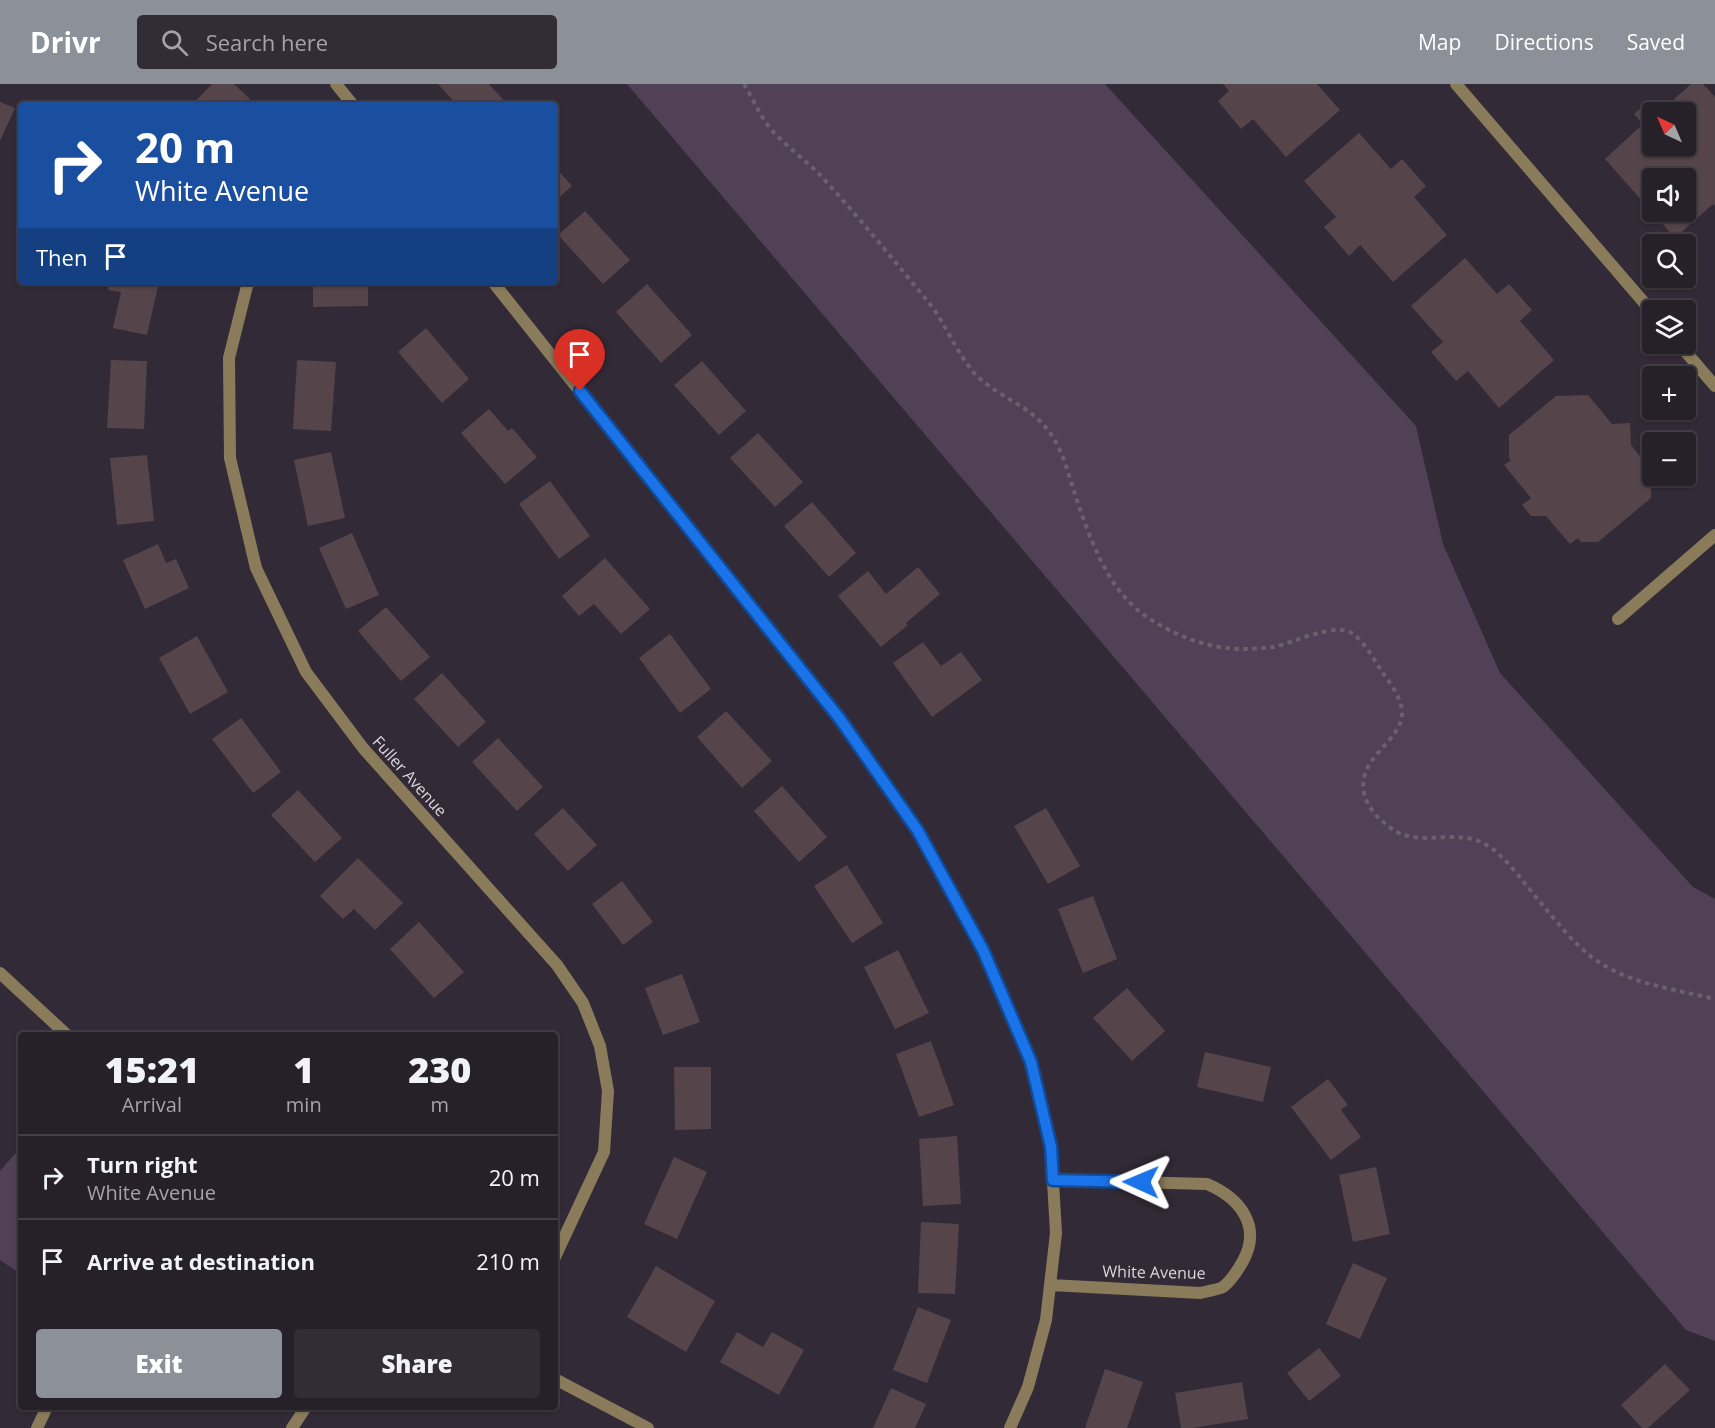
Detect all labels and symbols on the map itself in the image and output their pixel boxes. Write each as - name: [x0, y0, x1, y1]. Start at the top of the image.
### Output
- north arrow: [1642, 102, 1696, 156]
- pin: [554, 329, 605, 391]
- street label: Fuller Avenue: [368, 731, 452, 821]
- position arrow: [1109, 1150, 1173, 1214]
- street label: White Avenue: [1102, 1260, 1206, 1284]

